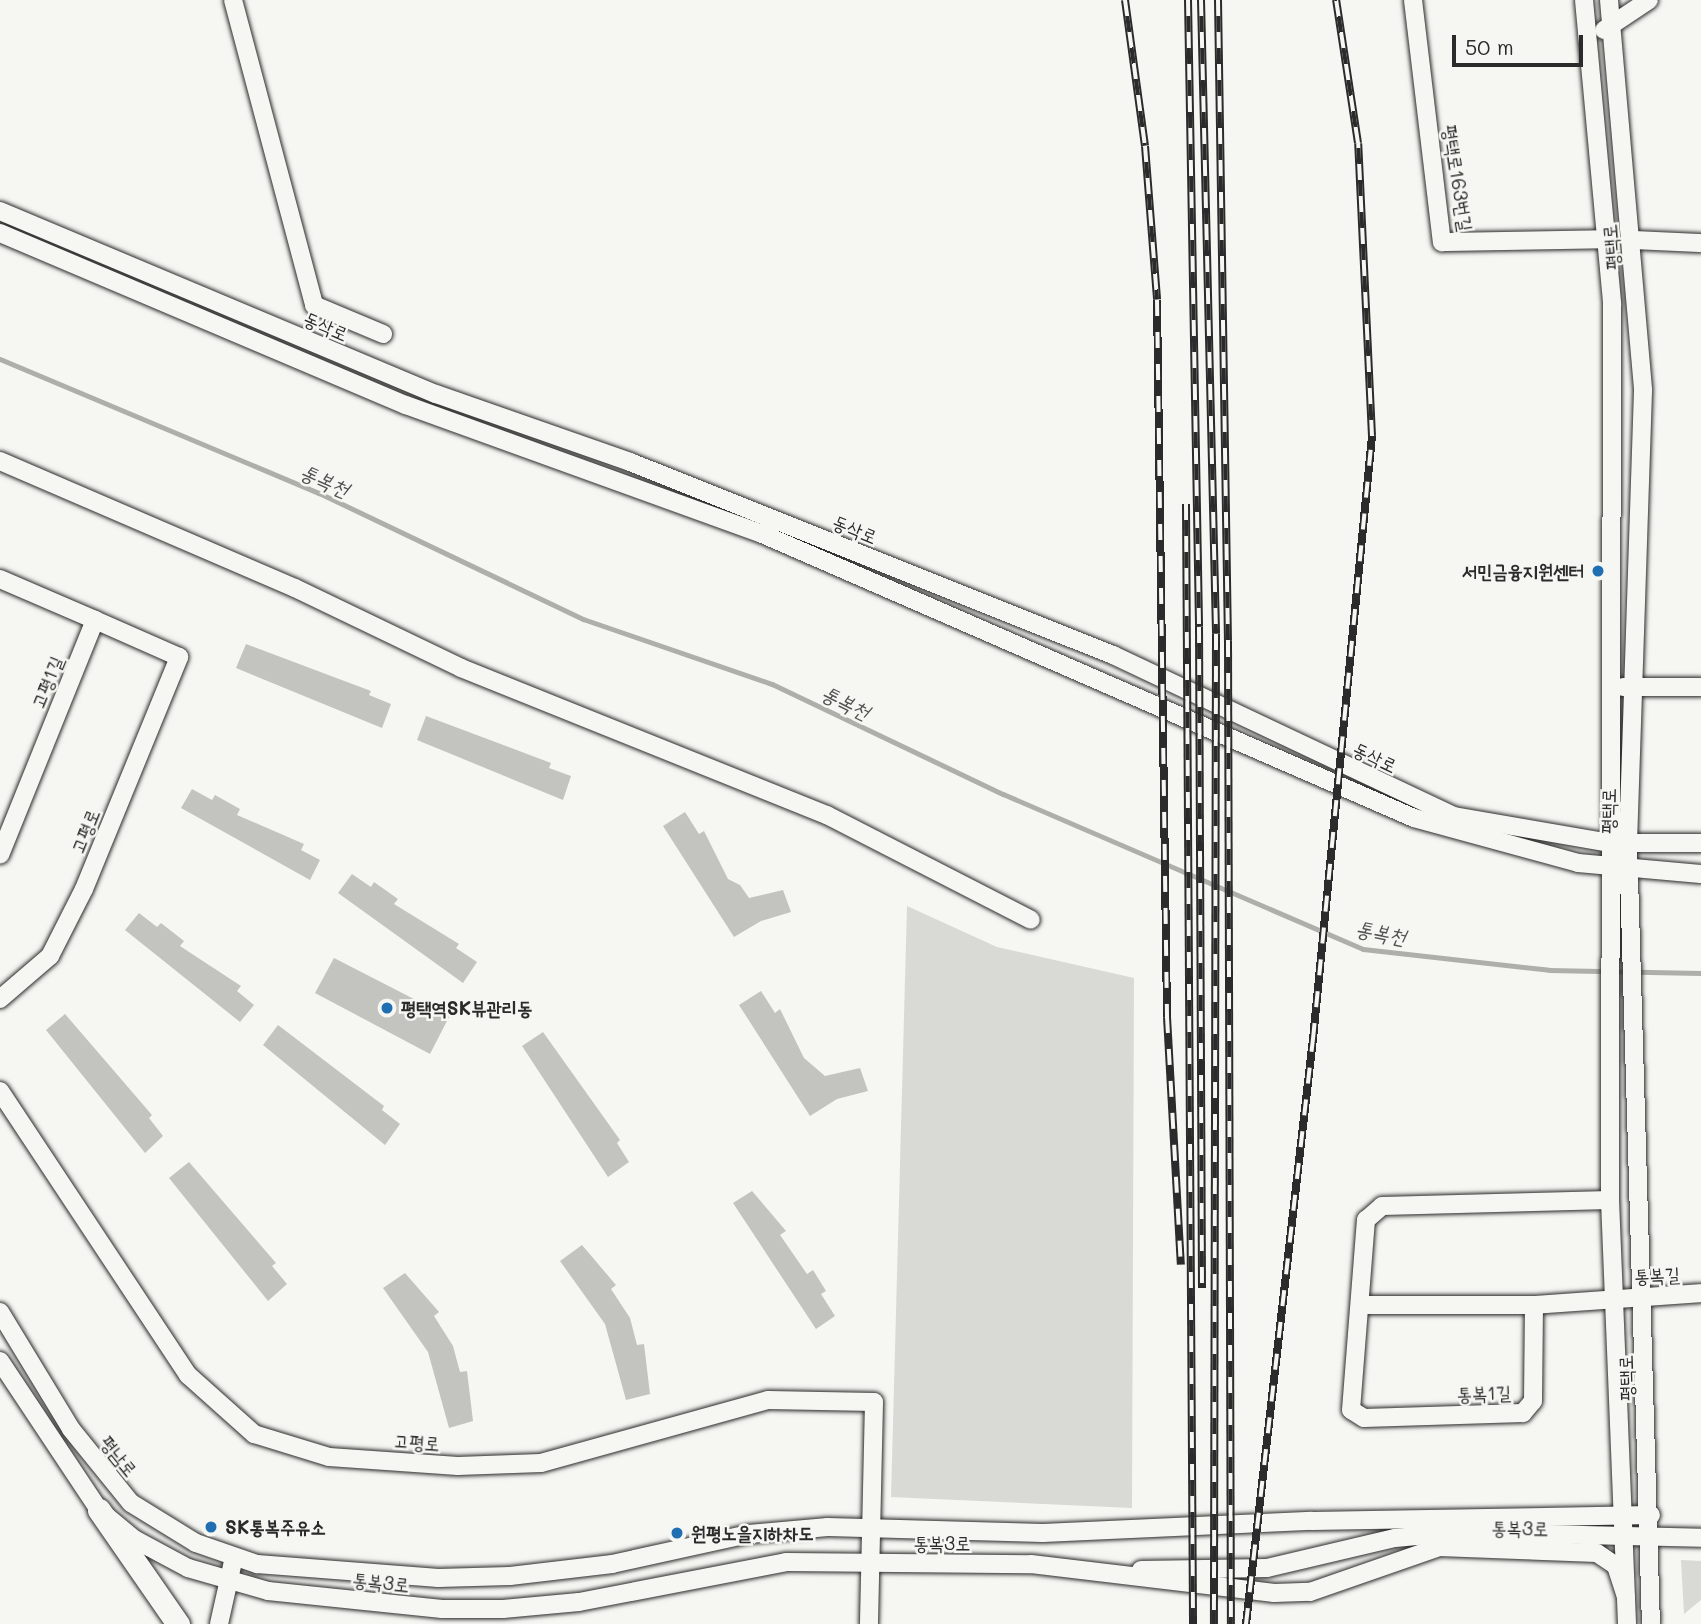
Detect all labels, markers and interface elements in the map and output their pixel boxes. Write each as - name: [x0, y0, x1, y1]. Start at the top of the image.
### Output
- scale bar: [1456, 21, 1587, 65]
- text: 50 m: [1465, 33, 1514, 60]
- street label: 평택로163번길: [1438, 123, 1478, 233]
- street label: 평택로: [1598, 223, 1624, 271]
- street label: 동삭로: [300, 307, 352, 345]
- water label: 통복천: [297, 458, 353, 502]
- street label: 동삭로: [829, 510, 881, 548]
- place label: 서민금융지원센터: [1462, 560, 1584, 582]
- marker: 서민금융지원센터: [1590, 563, 1606, 579]
- street label: 고평1길: [26, 653, 68, 711]
- water label: 통복천: [818, 680, 874, 724]
- street label: 동삭로: [1349, 737, 1401, 777]
- street label: 평택로: [1596, 788, 1620, 834]
- street label: 고평로: [66, 805, 104, 857]
- water label: 통복천: [1354, 915, 1408, 949]
- place label: 평택역SK뷰관리동: [401, 997, 532, 1019]
- marker: 평택역SK뷰관리동: [379, 1000, 395, 1016]
- street label: 통복길: [1634, 1262, 1680, 1288]
- street label: 평택로: [1614, 1355, 1638, 1401]
- street label: 통복1길: [1456, 1381, 1512, 1405]
- street label: 고평로: [393, 1429, 441, 1455]
- street label: 평남로: [96, 1431, 142, 1481]
- place label: SK통복주유소: [225, 1516, 326, 1538]
- street label: 통복3로: [1491, 1516, 1549, 1540]
- marker: SK통복주유소: [203, 1519, 219, 1535]
- place label: 원평노을지하차도: [691, 1522, 813, 1544]
- marker: 원평노을지하차도: [669, 1525, 685, 1541]
- street label: 통복3로: [913, 1532, 971, 1554]
- street label: 통복3로: [351, 1568, 411, 1596]

